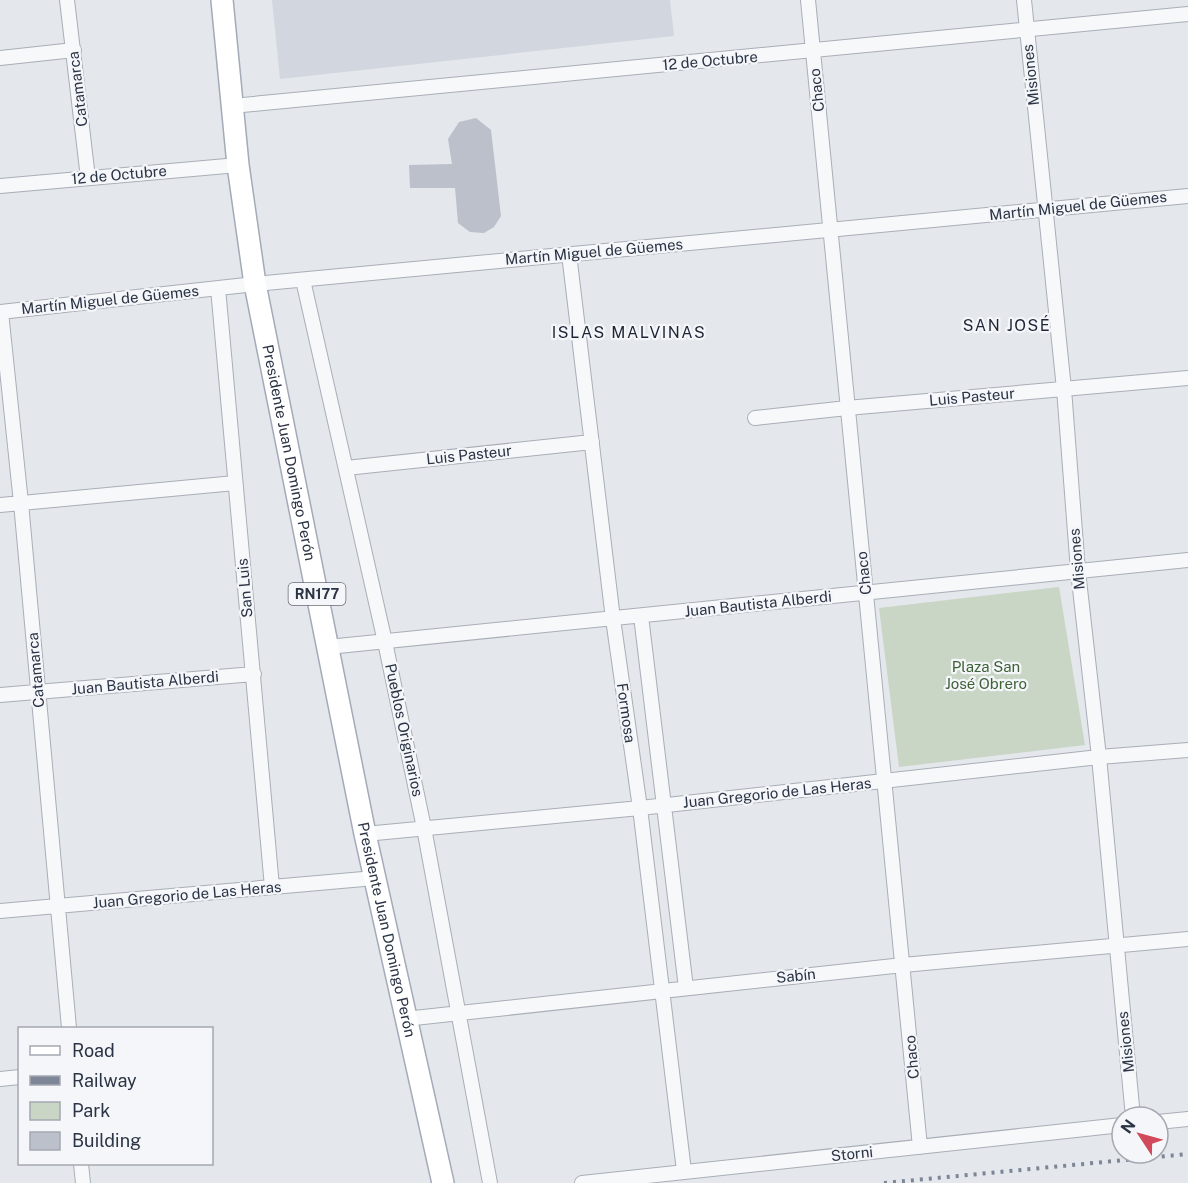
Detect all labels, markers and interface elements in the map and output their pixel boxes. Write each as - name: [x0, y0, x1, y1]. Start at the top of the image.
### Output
- street label: Misiones: [1019, 44, 1042, 107]
- street label: 12 de Octubre: [661, 48, 758, 73]
- street label: Catamarca: [64, 50, 91, 128]
- street label: Chaco: [806, 67, 827, 113]
- street label: 12 de Octubre: [70, 162, 167, 187]
- street label: Martín Miguel de Güemes: [988, 188, 1168, 223]
- street label: Martín Miguel de Güemes: [504, 235, 684, 268]
- street label: Martín Miguel de Güemes: [20, 282, 200, 317]
- district label: SAN JOSÉ: [963, 315, 1051, 335]
- district label: ISLAS MALVINAS: [552, 323, 706, 342]
- street label: Presidente Juan Domingo Perón: [259, 343, 319, 562]
- street label: Luis Pasteur: [928, 384, 1016, 409]
- street label: Luis Pasteur: [425, 442, 513, 467]
- street label: Misiones: [1065, 528, 1088, 590]
- street label: Chaco: [853, 550, 874, 596]
- street label: San Luis: [233, 558, 256, 618]
- road number: RN177: [288, 583, 346, 605]
- street label: Juan Bautista Alberdi: [683, 587, 832, 620]
- street label: Catamarca: [24, 632, 47, 708]
- park label: Plaza San José Obrero: [945, 658, 1027, 692]
- street label: Pueblos Originarios: [382, 662, 427, 798]
- street label: Juan Bautista Alberdi: [71, 668, 219, 697]
- street label: Formosa: [614, 682, 639, 744]
- street label: Juan Gregorio de Las Heras: [682, 774, 872, 811]
- street label: Presidente Juan Domingo Perón: [355, 821, 419, 1039]
- street label: Juan Gregorio de Las Heras: [92, 878, 282, 911]
- street label: Sabín: [775, 965, 817, 986]
- street label: Misiones: [1114, 1011, 1137, 1074]
- legend: [18, 1027, 213, 1165]
- street label: Chaco: [901, 1034, 922, 1080]
- text: Road: [72, 1040, 115, 1061]
- text: Railway: [72, 1070, 137, 1091]
- text: Park: [72, 1100, 110, 1121]
- north arrow: [1110, 1105, 1170, 1165]
- text: N: [1117, 1116, 1140, 1137]
- text: Building: [72, 1130, 141, 1151]
- street label: Storni: [830, 1143, 874, 1164]

